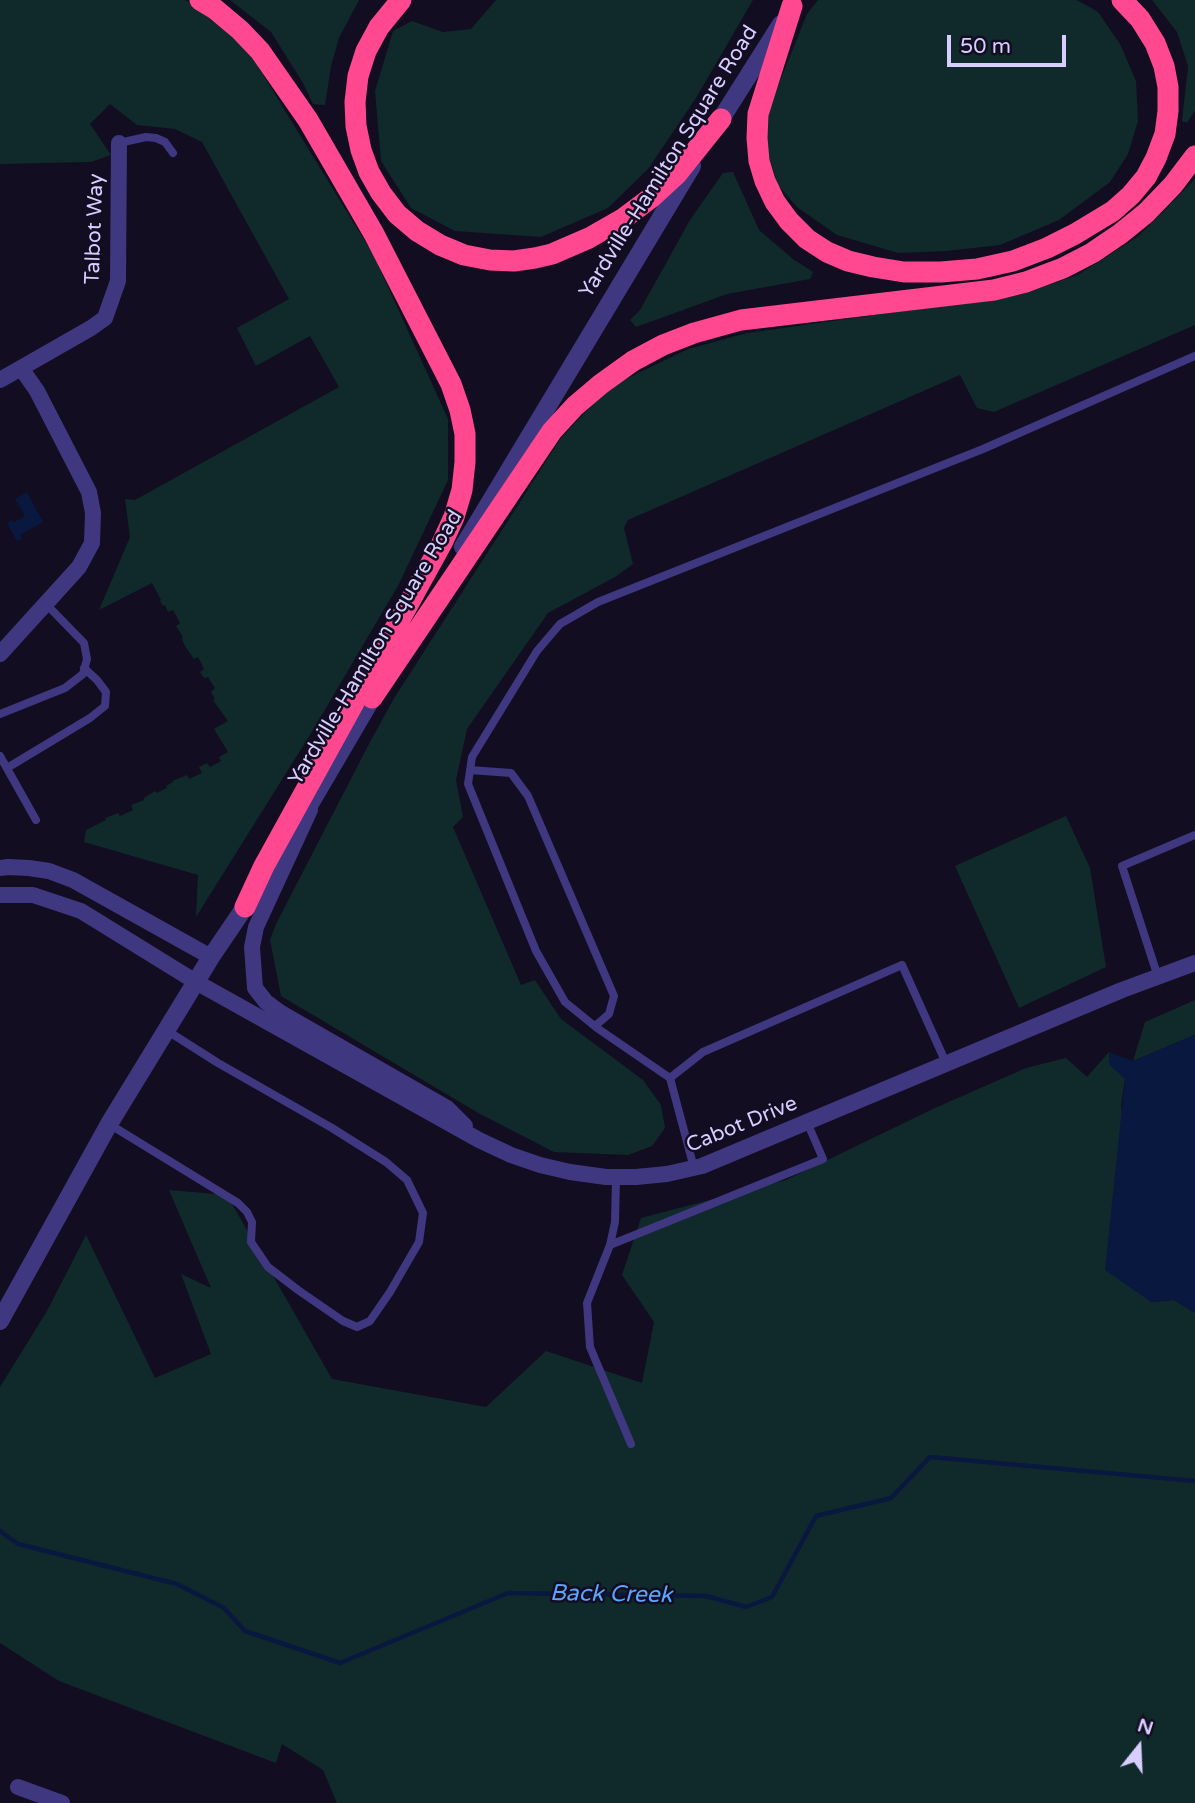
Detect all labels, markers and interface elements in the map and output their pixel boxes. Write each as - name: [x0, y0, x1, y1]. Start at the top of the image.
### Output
- street label: Yardville-Hamilton Square Road: [574, 21, 764, 303]
- scale bar: [950, 21, 1069, 65]
- text: 50 m: [960, 34, 1011, 59]
- street label: Talbot Way: [80, 173, 110, 285]
- street label: Yardville-Hamilton Square Road: [284, 506, 468, 790]
- street label: Cabot Drive: [683, 1091, 801, 1159]
- water label: Back Creek: [550, 1580, 672, 1610]
- north arrow: [1104, 1712, 1174, 1782]
- text: N: [1135, 1714, 1156, 1740]

